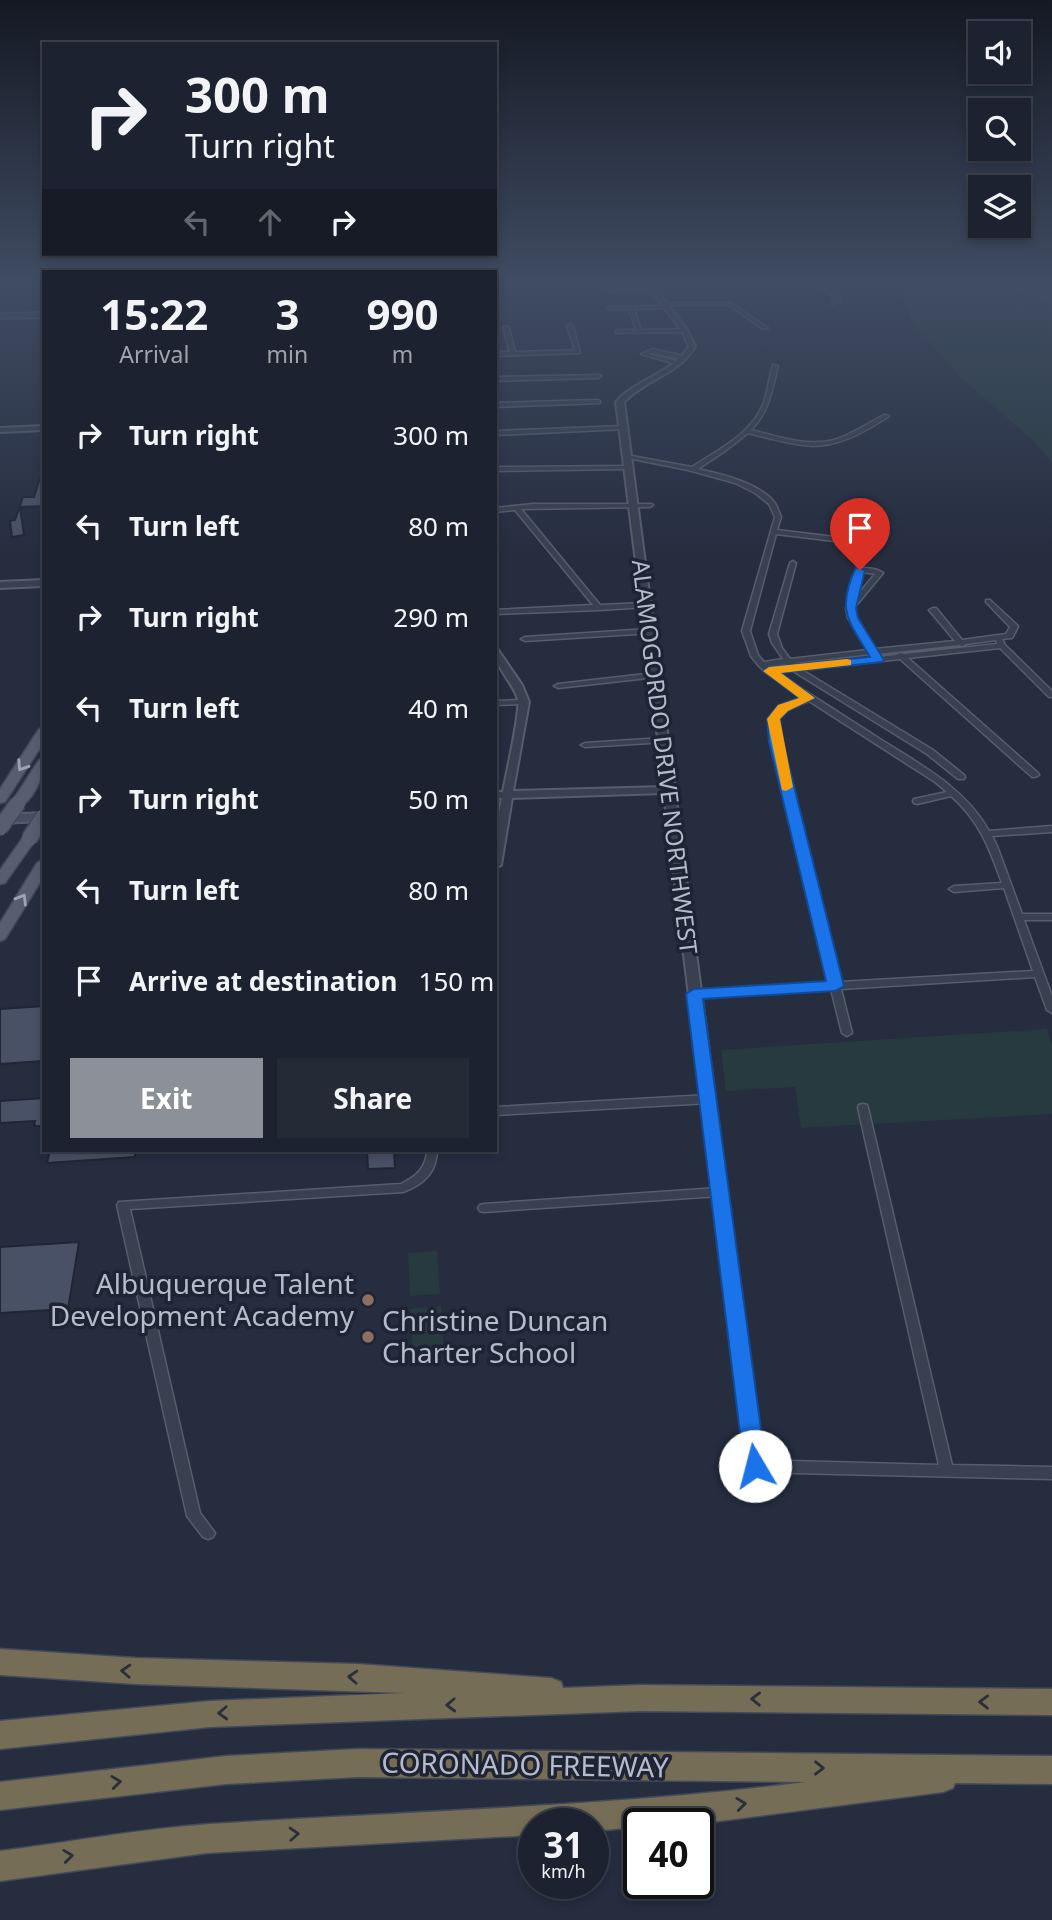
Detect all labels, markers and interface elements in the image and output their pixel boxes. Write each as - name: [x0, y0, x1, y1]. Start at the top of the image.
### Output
- map controls: [968, 21, 1031, 238]
- button: sound: [968, 21, 1031, 84]
- text: 300 m: [185, 61, 330, 127]
- icon: right: [70, 70, 161, 161]
- button: search: [968, 98, 1031, 161]
- text: Turn right: [185, 124, 335, 167]
- button: layers: [968, 175, 1031, 238]
- icon: left: [178, 203, 216, 241]
- icon: ahead: [251, 203, 289, 241]
- icon: right: [324, 203, 362, 241]
- text: 15:22: [100, 285, 208, 342]
- text: 3: [275, 285, 299, 342]
- text: 990: [367, 285, 439, 342]
- text: Arrival: [119, 338, 189, 370]
- text: min: [267, 338, 308, 370]
- text: m: [392, 338, 413, 370]
- icon: right: [70, 416, 108, 454]
- text: Turn right: [129, 417, 259, 453]
- text: 300 m: [393, 417, 469, 453]
- pin: [830, 498, 890, 570]
- icon: left: [70, 507, 108, 545]
- text: Turn left: [129, 508, 240, 544]
- text: 80 m: [408, 508, 469, 544]
- icon: arrive: [841, 509, 879, 547]
- street label: ALAMOGORDO DRIVE NORTHWEST: [625, 558, 706, 957]
- icon: right: [70, 598, 108, 636]
- text: Turn right: [129, 599, 259, 635]
- text: 290 m: [393, 599, 469, 635]
- icon: left: [70, 689, 108, 727]
- text: Turn left: [129, 690, 240, 726]
- text: 40 m: [408, 690, 469, 726]
- one-way arrow: [17, 758, 30, 771]
- icon: right: [70, 780, 108, 818]
- text: Turn right: [129, 781, 259, 817]
- text: 50 m: [408, 781, 469, 817]
- icon: left: [70, 871, 108, 909]
- text: Turn left: [129, 872, 240, 908]
- text: 80 m: [408, 872, 469, 908]
- one-way arrow: [14, 894, 27, 907]
- icon: arrive: [70, 962, 108, 1000]
- text: Arrive at destination: [129, 963, 398, 999]
- text: 150 m: [419, 963, 494, 999]
- button: Exit: [70, 1058, 263, 1138]
- button: Share: [277, 1058, 469, 1138]
- place label: Albuquerque Talent Development Academy: [50, 1264, 355, 1334]
- marker: Albuquerque Talent Development Academy: [360, 1292, 376, 1308]
- place label: Christine Duncan Charter School: [382, 1301, 608, 1371]
- marker: Christine Duncan Charter School: [360, 1329, 376, 1345]
- position arrow: [718, 1429, 792, 1503]
- one-way arrow: [120, 1663, 131, 1678]
- one-way arrow: [348, 1670, 359, 1685]
- one-way arrow: [751, 1691, 761, 1707]
- one-way arrow: [978, 1694, 989, 1709]
- one-way arrow: [445, 1697, 455, 1713]
- one-way arrow: [218, 1706, 229, 1721]
- street label: CORONADO FREEWAY: [381, 1742, 669, 1786]
- one-way arrow: [814, 1760, 824, 1776]
- one-way arrow: [111, 1774, 122, 1789]
- one-way arrow: [735, 1797, 747, 1812]
- speed limit sign: 40: [623, 1808, 714, 1899]
- text: 31: [543, 1821, 584, 1868]
- one-way arrow: [289, 1826, 300, 1841]
- one-way arrow: [62, 1849, 73, 1864]
- text: km/h: [541, 1859, 586, 1883]

